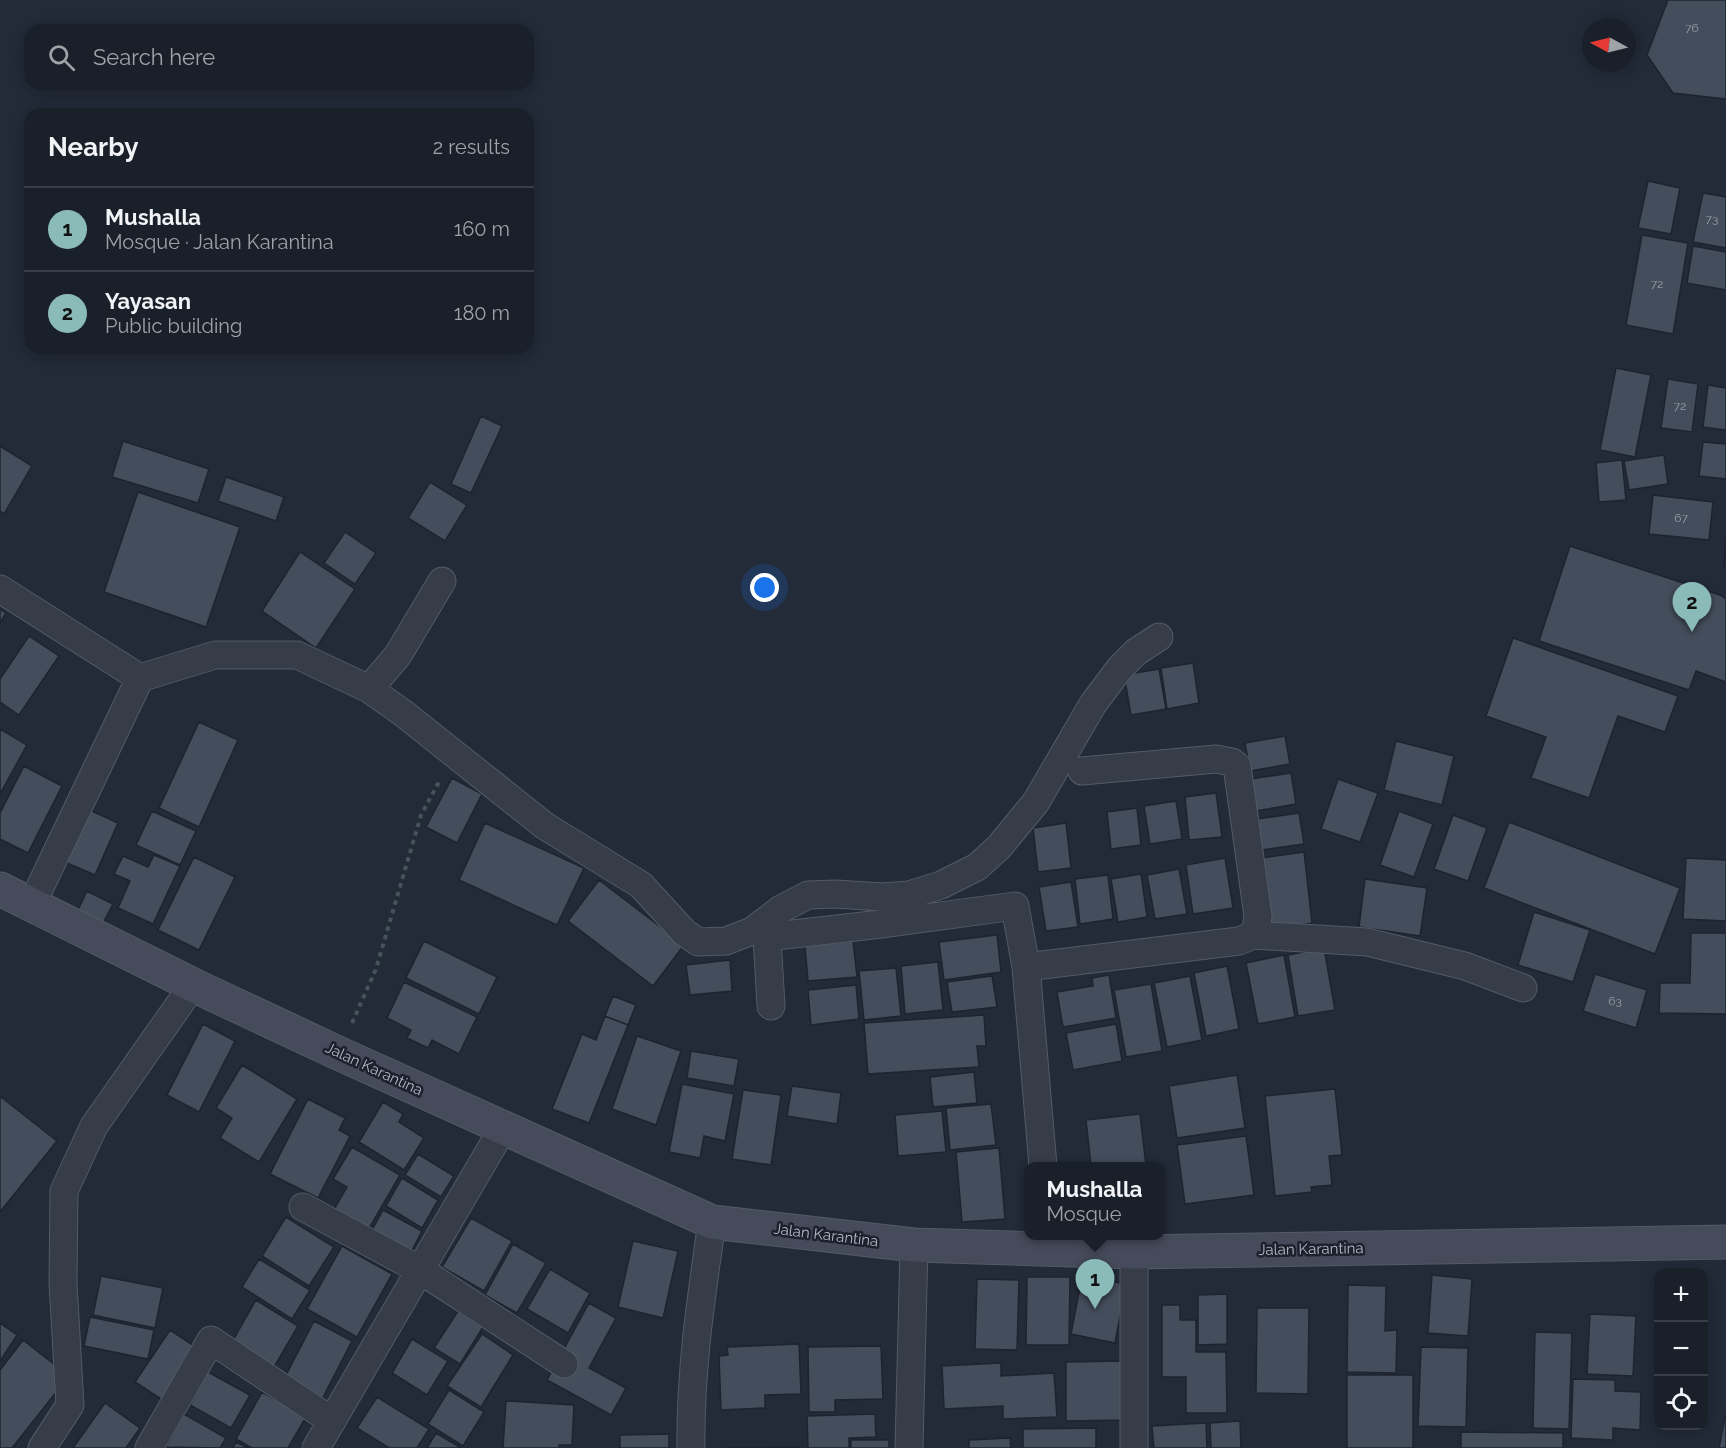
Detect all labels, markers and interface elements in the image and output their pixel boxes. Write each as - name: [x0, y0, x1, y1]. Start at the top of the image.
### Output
- north arrow: [1582, 18, 1636, 72]
- house number: 76: [1685, 21, 1699, 35]
- search box: [24, 24, 534, 90]
- icon: search: [45, 41, 78, 74]
- text: Search here: [93, 44, 215, 70]
- text: Nearby: [48, 132, 138, 162]
- text: 2 results: [433, 135, 510, 159]
- text: Mushalla: [105, 204, 201, 230]
- house number: 73: [1706, 212, 1718, 226]
- text: 1: [63, 217, 72, 241]
- text: 160 m: [454, 217, 510, 241]
- text: Mosque · Jalan Karantina: [105, 230, 334, 254]
- house number: 72: [1651, 277, 1663, 291]
- text: Yayasan: [105, 288, 191, 314]
- text: 2: [62, 301, 73, 325]
- text: 180 m: [454, 301, 510, 325]
- text: Public building: [105, 314, 242, 338]
- house number: 72: [1674, 399, 1686, 413]
- house number: 67: [1674, 511, 1688, 525]
- your location: [750, 573, 779, 602]
- pin: 2: [1672, 582, 1712, 632]
- house number: 63: [1608, 994, 1622, 1008]
- street label: Jalan Karantina: [323, 1039, 425, 1099]
- popup: [1024, 1162, 1165, 1240]
- text: Mushalla: [1047, 1176, 1143, 1202]
- text: Mosque: [1047, 1202, 1121, 1226]
- street label: Jalan Karantina: [773, 1220, 879, 1250]
- street label: Jalan Karantina: [1258, 1239, 1364, 1259]
- pin: 1: [1076, 1260, 1114, 1309]
- map controls: [1654, 1268, 1708, 1430]
- button: +: [1654, 1268, 1708, 1322]
- button: −: [1654, 1322, 1708, 1376]
- button: locate: [1654, 1376, 1708, 1430]

